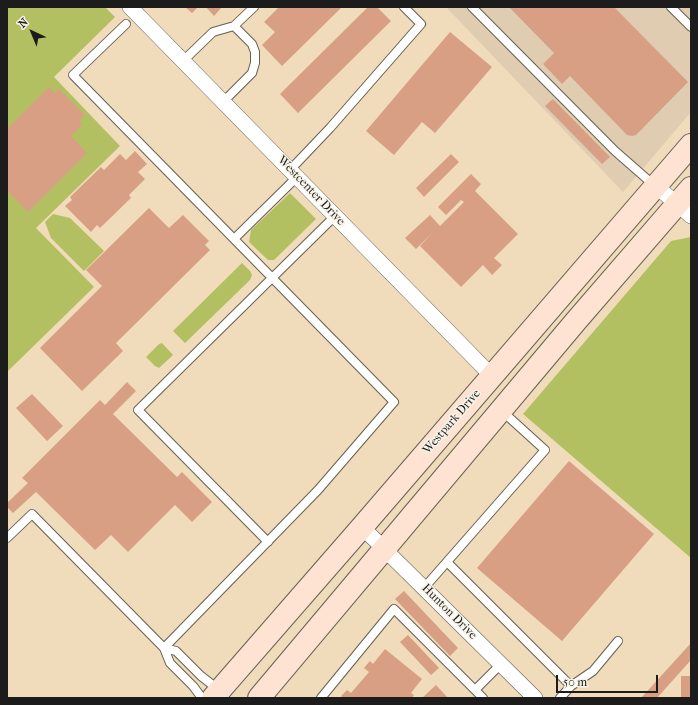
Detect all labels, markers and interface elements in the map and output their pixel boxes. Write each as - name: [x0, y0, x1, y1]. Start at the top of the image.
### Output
- north arrow: [12, 12, 52, 52]
- text: N: [16, 15, 31, 31]
- street label: Westcenter Drive: [274, 153, 348, 229]
- street label: Westpark Drive: [420, 387, 484, 457]
- street label: Hunton Drive: [418, 581, 480, 643]
- scale bar: [558, 667, 660, 693]
- text: 50 m: [563, 675, 587, 689]

